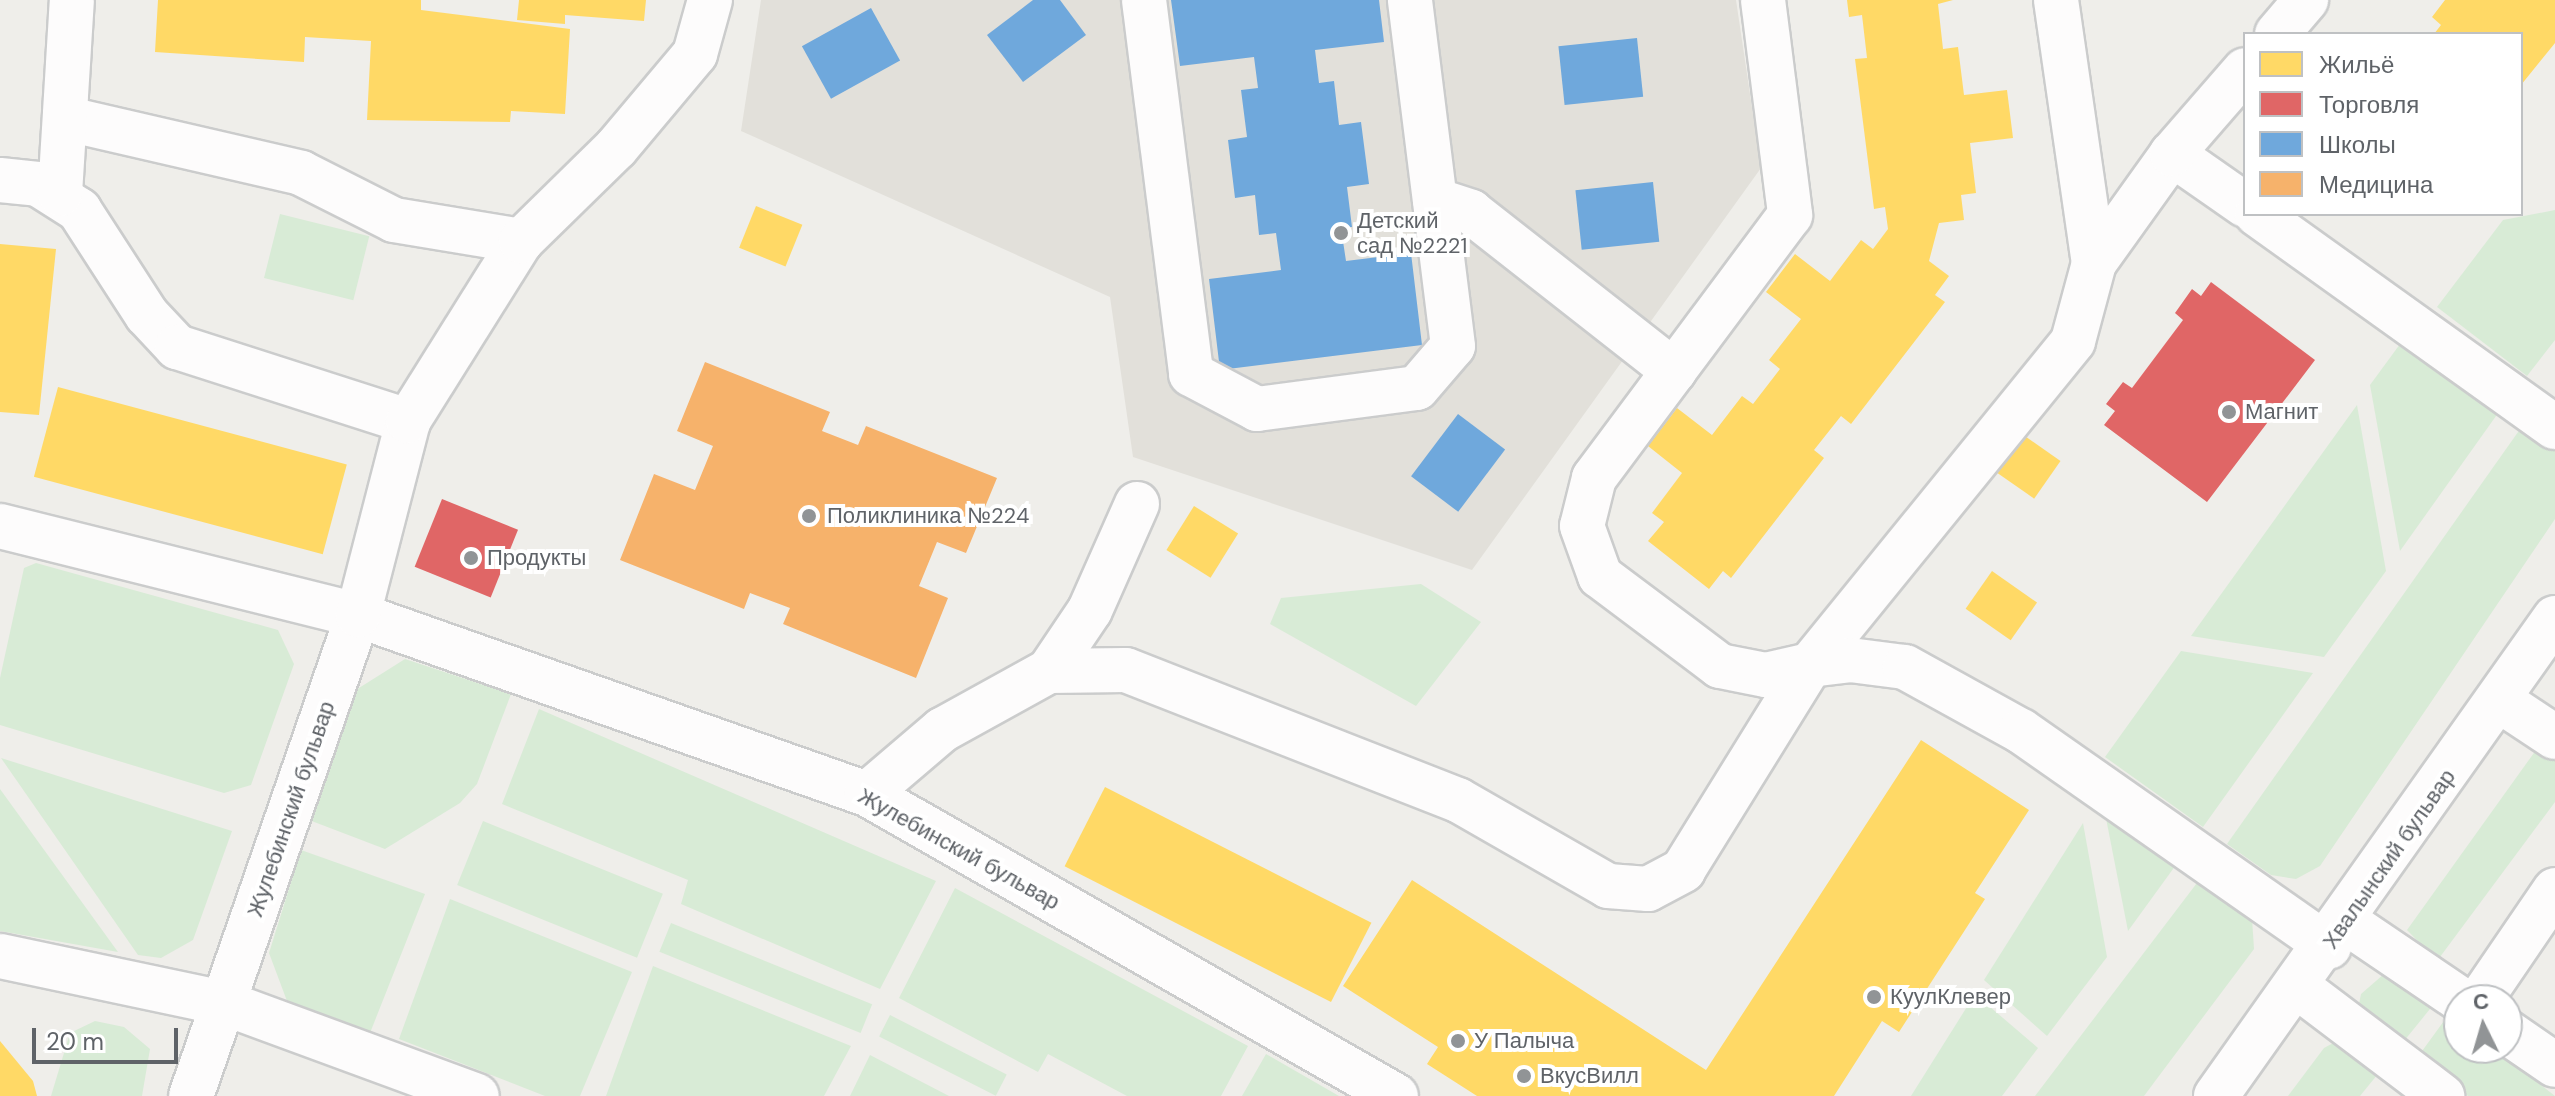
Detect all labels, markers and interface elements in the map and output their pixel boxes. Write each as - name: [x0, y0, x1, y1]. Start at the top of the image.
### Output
- legend: [2243, 32, 2523, 216]
- text: Жильё: [2319, 49, 2394, 80]
- text: Торговля: [2319, 89, 2419, 120]
- text: Школы: [2319, 129, 2396, 160]
- text: Медицина: [2319, 169, 2433, 200]
- place label: Детский сад №2221: [1357, 207, 1467, 258]
- marker: Детский сад №2221: [1332, 224, 1350, 242]
- place label: Магнит: [2245, 399, 2318, 425]
- marker: Магнит: [2220, 403, 2238, 421]
- place label: Поликлиника №224: [827, 503, 1029, 529]
- marker: Поликлиника №224: [798, 505, 820, 527]
- place label: Продукты: [487, 545, 586, 571]
- marker: Продукты: [462, 549, 480, 567]
- street label: Жулебинский бульвар: [242, 698, 340, 920]
- street label: Хвалынский бульвар: [2317, 764, 2461, 954]
- street label: Жулебинский бульвар: [854, 783, 1064, 915]
- place label: КуулКлевер: [1890, 984, 2011, 1010]
- north arrow: [2443, 984, 2523, 1064]
- text: С: [2472, 986, 2490, 1017]
- marker: КуулКлевер: [1865, 988, 1883, 1006]
- scale bar: [36, 1012, 182, 1062]
- text: 20 m: [46, 1026, 104, 1057]
- place label: У Палыча: [1474, 1028, 1574, 1054]
- marker: У Палыча: [1449, 1032, 1467, 1050]
- place label: ВкусВилл: [1540, 1063, 1639, 1089]
- marker: ВкусВилл: [1515, 1067, 1533, 1085]

